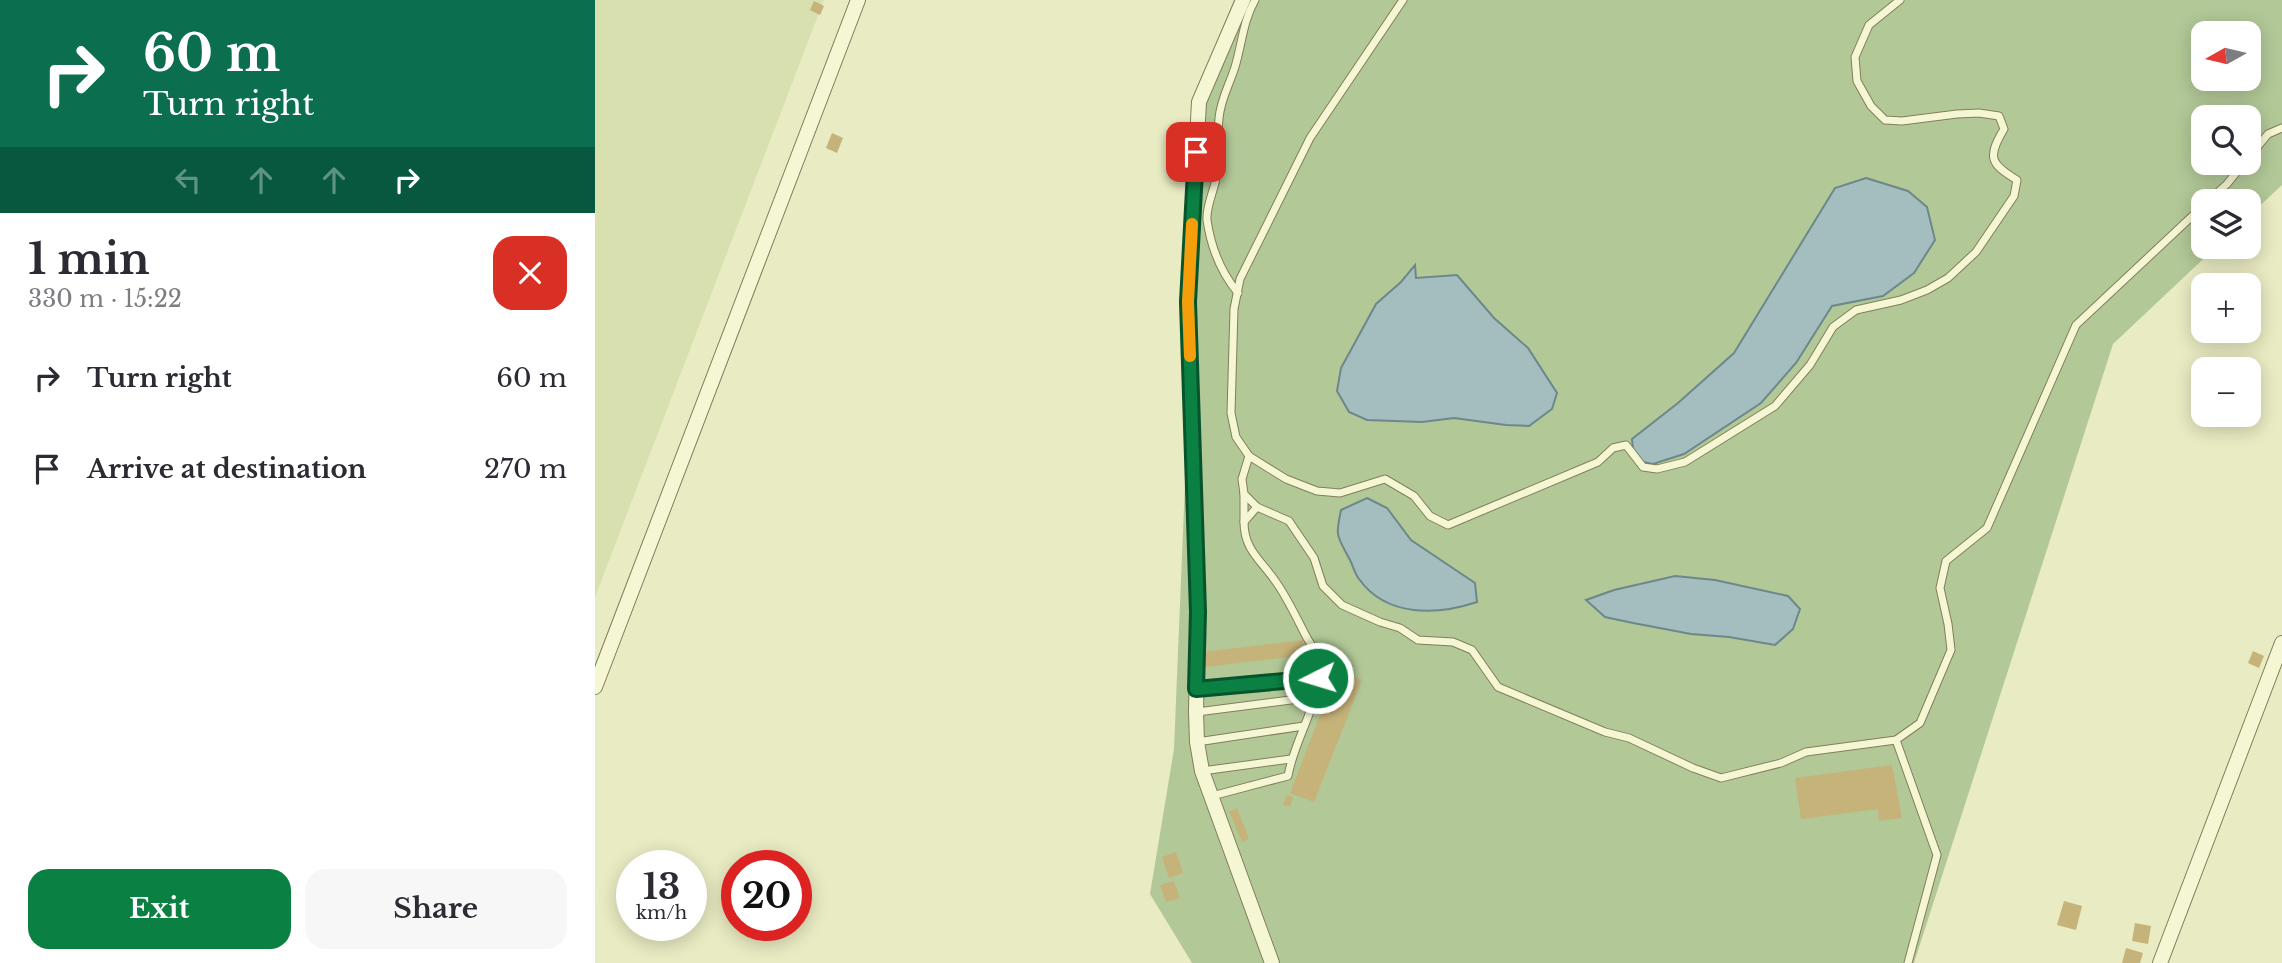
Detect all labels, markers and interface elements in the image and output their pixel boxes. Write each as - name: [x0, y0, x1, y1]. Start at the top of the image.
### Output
- north arrow: [2191, 21, 2261, 91]
- map controls: [2191, 21, 2261, 427]
- text: 60 m: [143, 23, 280, 84]
- icon: right: [28, 28, 119, 119]
- text: Turn right: [143, 84, 314, 124]
- button: search: [2191, 105, 2261, 175]
- pin: [1166, 122, 1226, 182]
- icon: arrive: [1177, 133, 1215, 171]
- icon: left: [169, 161, 207, 199]
- icon: ahead: [242, 161, 280, 199]
- icon: ahead: [315, 161, 353, 199]
- icon: right: [388, 161, 426, 199]
- button: layers: [2191, 189, 2261, 259]
- text: 1 min: [28, 233, 150, 285]
- button: close: [493, 236, 567, 310]
- button: +: [2191, 273, 2261, 343]
- text: 330 m · 15:22: [28, 285, 182, 313]
- button: −: [2191, 357, 2261, 427]
- icon: right: [28, 359, 66, 397]
- text: Turn right: [87, 362, 232, 394]
- text: 60 m: [496, 362, 567, 394]
- icon: arrive: [28, 450, 66, 488]
- text: Arrive at destination: [87, 453, 367, 485]
- text: 270 m: [484, 453, 567, 485]
- position arrow: [1281, 641, 1355, 715]
- speed limit sign: 20: [721, 850, 812, 941]
- text: 13: [643, 865, 680, 908]
- button: Exit: [28, 869, 291, 949]
- button: Share: [305, 869, 567, 949]
- text: km/h: [636, 902, 687, 924]

